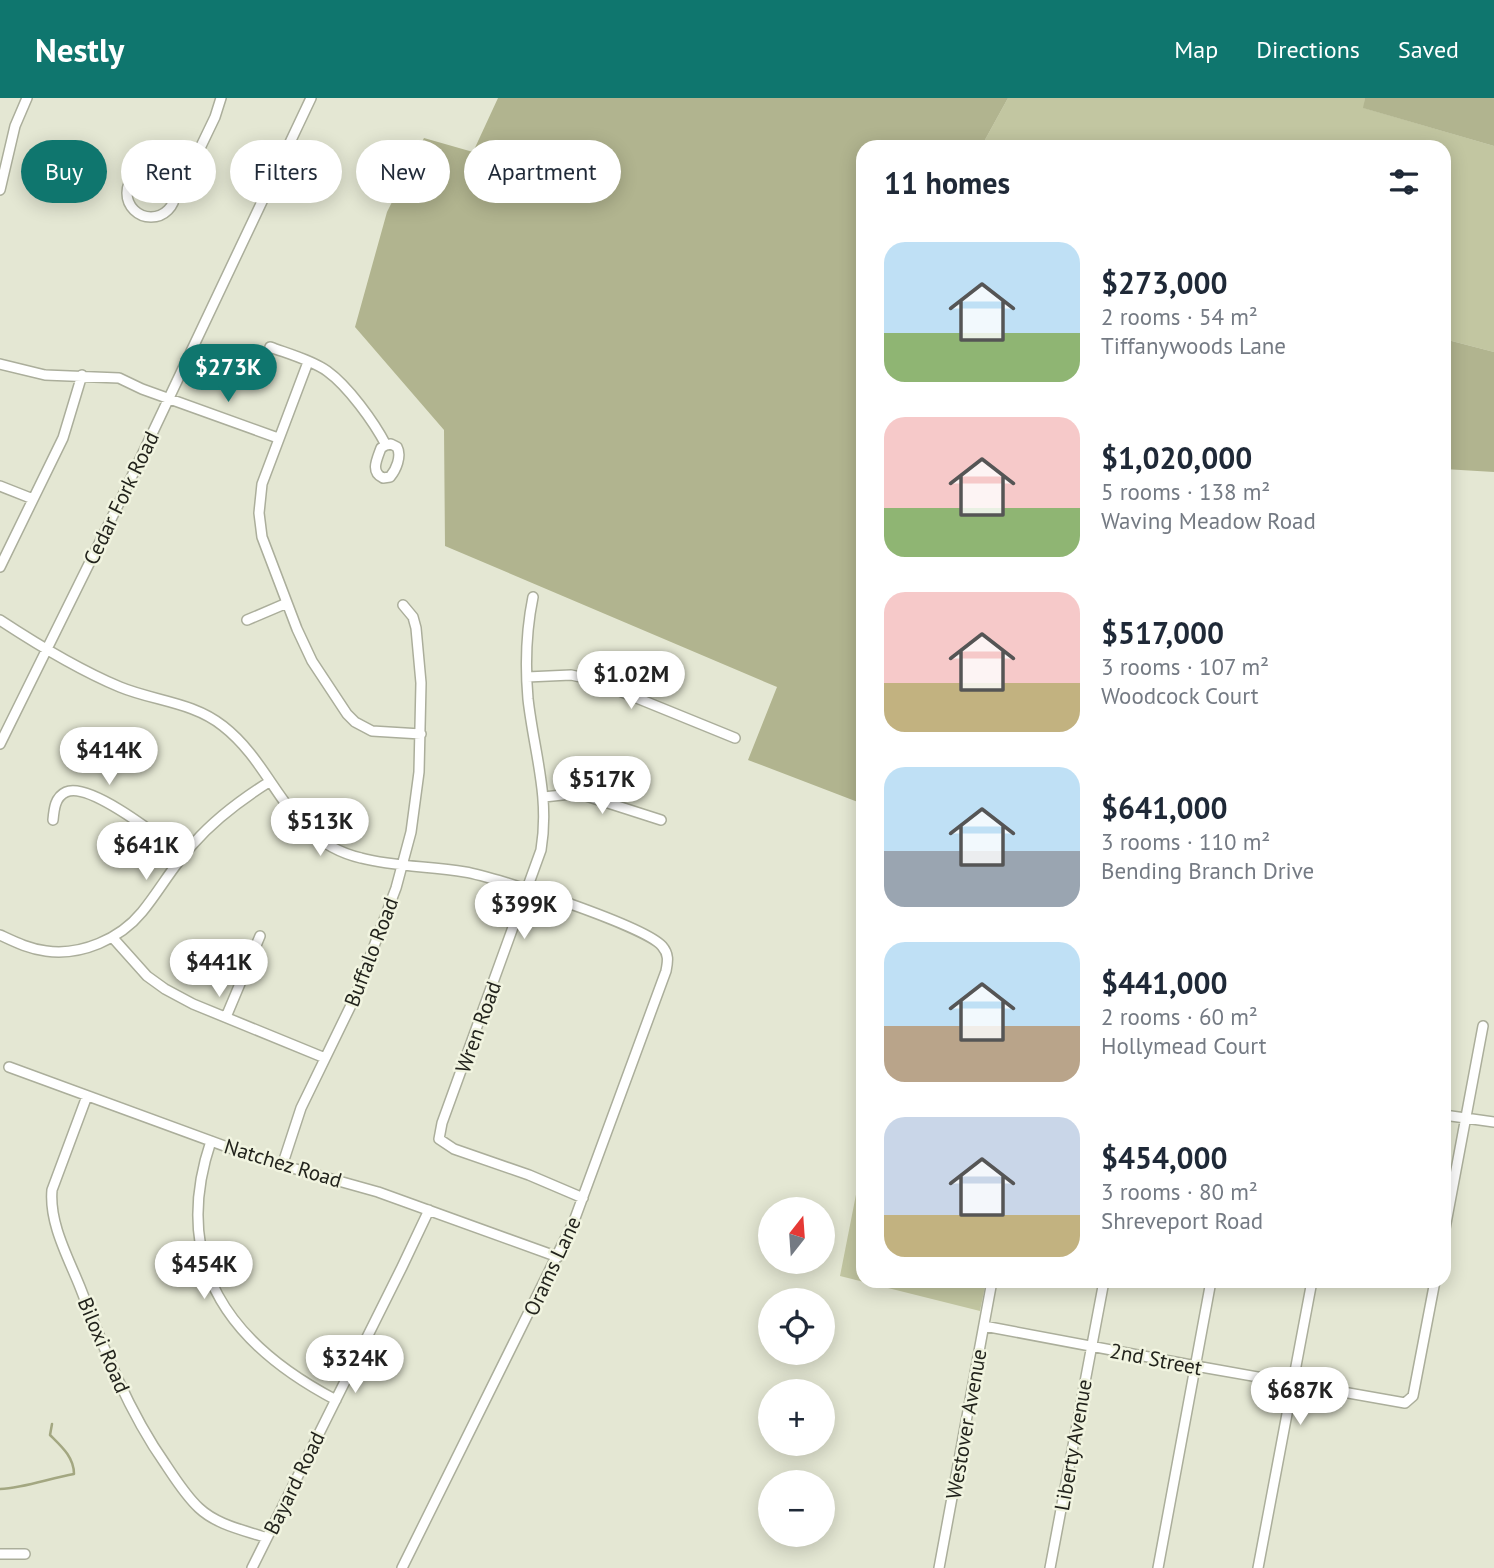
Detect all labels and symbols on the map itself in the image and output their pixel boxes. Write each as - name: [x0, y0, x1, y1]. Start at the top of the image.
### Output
- pin: $273K: [179, 344, 277, 404]
- street label: Cedar Fork Road: [77, 427, 165, 569]
- pin: $1.02M: [574, 652, 688, 711]
- pin: $414K: [60, 728, 158, 787]
- pin: $517K: [553, 756, 651, 816]
- pin: $513K: [271, 798, 369, 858]
- pin: $641K: [97, 822, 195, 882]
- pin: $399K: [475, 882, 573, 941]
- street label: Buffalo Road: [338, 894, 404, 1010]
- pin: $441K: [170, 940, 268, 999]
- street label: Wren Road: [449, 977, 507, 1077]
- street label: Natchez Road: [221, 1132, 345, 1194]
- north arrow: [758, 1197, 835, 1274]
- street label: Orams Lane: [517, 1212, 587, 1320]
- pin: $454K: [155, 1242, 253, 1301]
- street label: Biloxi Road: [72, 1293, 136, 1397]
- pin: $324K: [306, 1336, 404, 1395]
- street label: 2nd Street: [1108, 1337, 1204, 1381]
- street label: Westover Avenue: [939, 1347, 993, 1501]
- pin: $687K: [1251, 1368, 1349, 1427]
- street label: Liberty Avenue: [1048, 1377, 1098, 1513]
- street label: Bayard Road: [257, 1427, 331, 1539]

